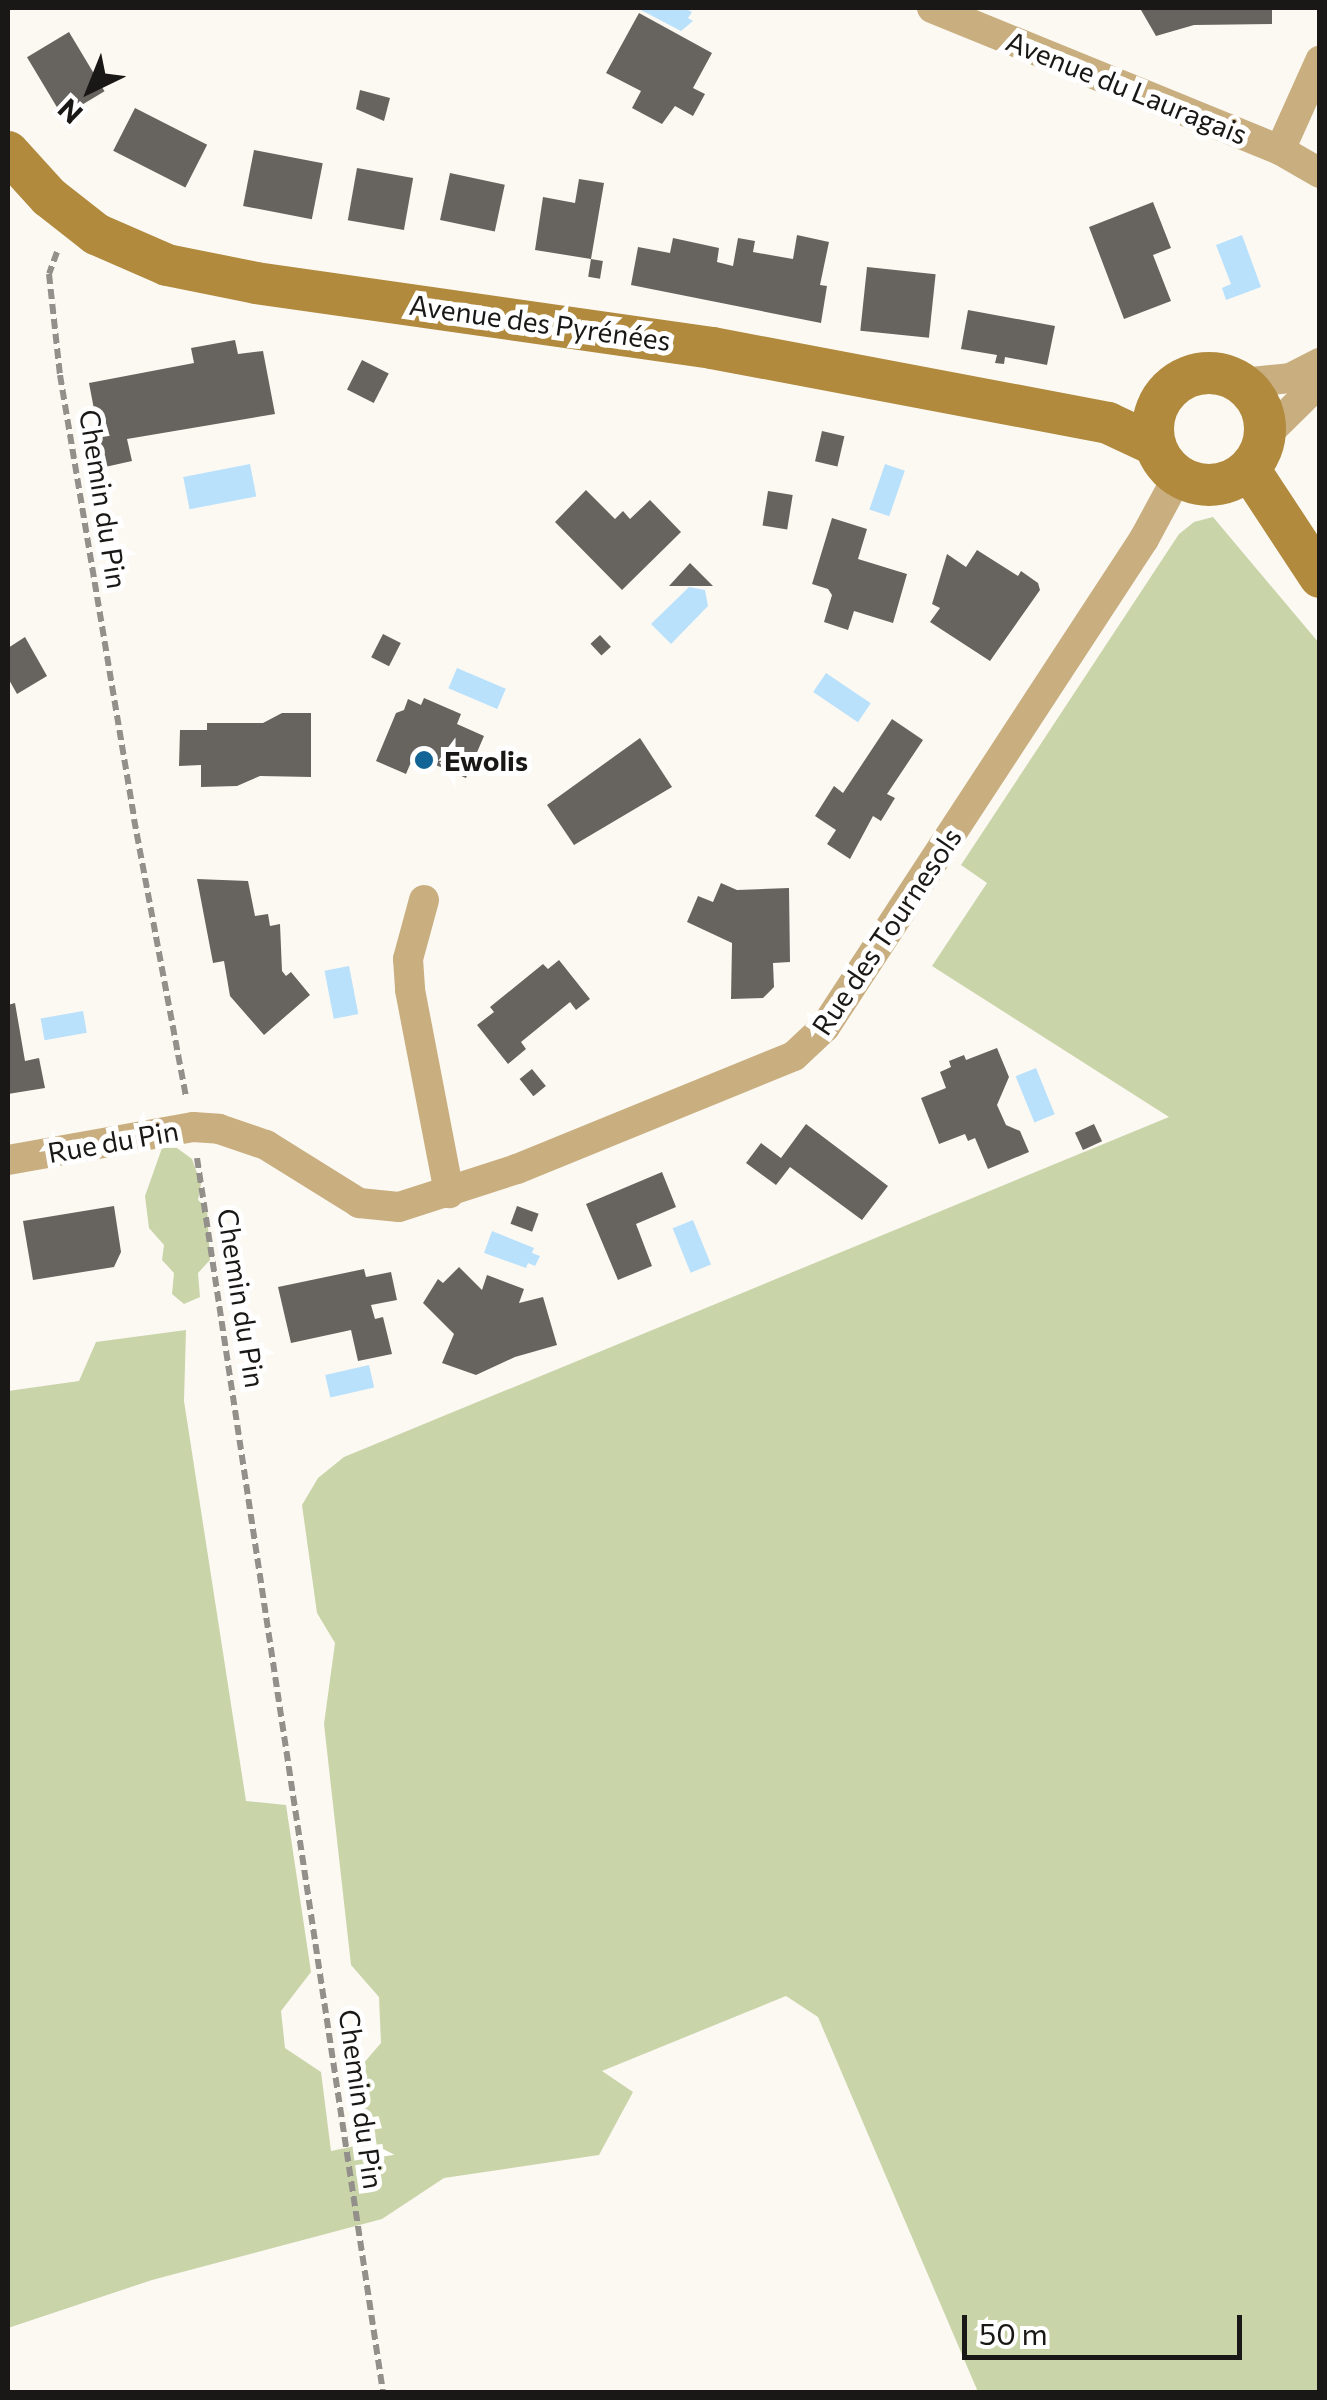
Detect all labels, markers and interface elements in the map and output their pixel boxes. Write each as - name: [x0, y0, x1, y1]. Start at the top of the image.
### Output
- street label: Avenue du Lauragais: [1001, 23, 1253, 151]
- north arrow: [40, 40, 140, 140]
- text: N: [50, 92, 89, 132]
- street label: Avenue des Pyrénées: [407, 287, 673, 357]
- street label: Chemin du Pin: [73, 407, 135, 591]
- place label: Ewolis: [444, 743, 528, 777]
- marker: Ewolis: [413, 749, 435, 771]
- street label: Rue des Tournesols: [804, 821, 968, 1041]
- street label: Rue du Pin: [45, 1113, 181, 1169]
- street label: Chemin du Pin: [211, 1206, 273, 1390]
- street label: Chemin du Pin: [333, 2007, 391, 2191]
- scale bar: [967, 2295, 1247, 2357]
- text: 50 m: [979, 2314, 1048, 2351]

